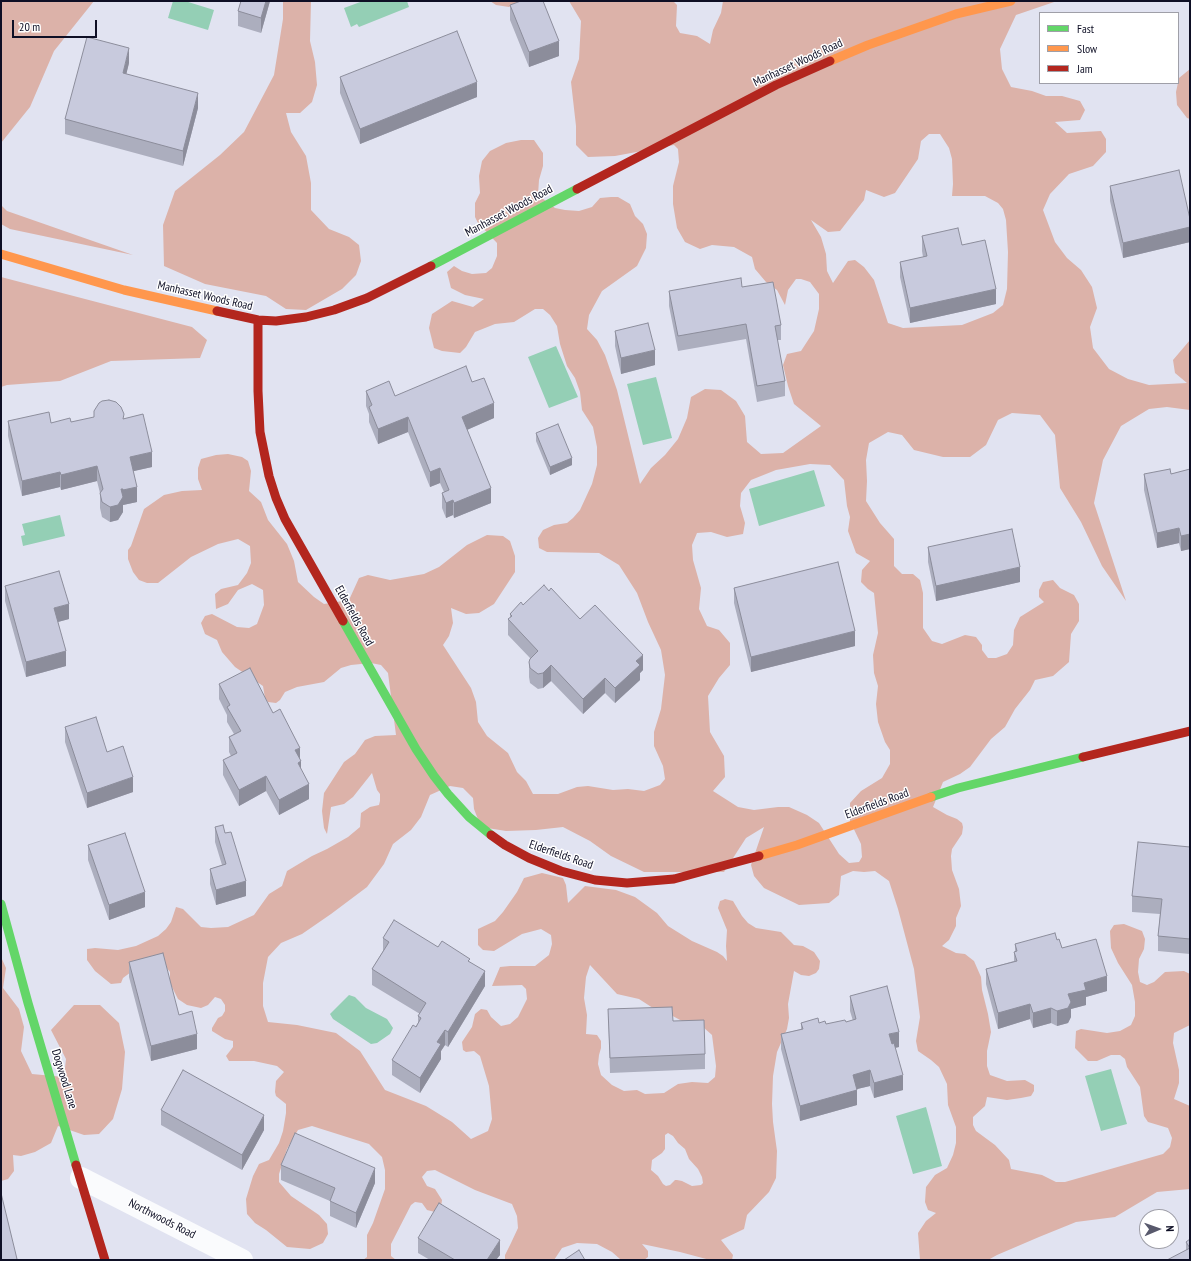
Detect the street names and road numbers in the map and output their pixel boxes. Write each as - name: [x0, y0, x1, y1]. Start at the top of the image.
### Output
- street label: Manhasset Woods Road: [751, 36, 845, 90]
- street label: Manhasset Woods Road: [463, 182, 555, 240]
- street label: Manhasset Woods Road: [156, 278, 254, 314]
- street label: Elderfields Road: [332, 583, 376, 649]
- street label: Elderfields Road: [843, 786, 911, 822]
- street label: Elderfields Road: [527, 837, 595, 873]
- street label: Dogwood Lane: [48, 1047, 80, 1111]
- street label: Northwoods Road: [126, 1196, 198, 1242]

